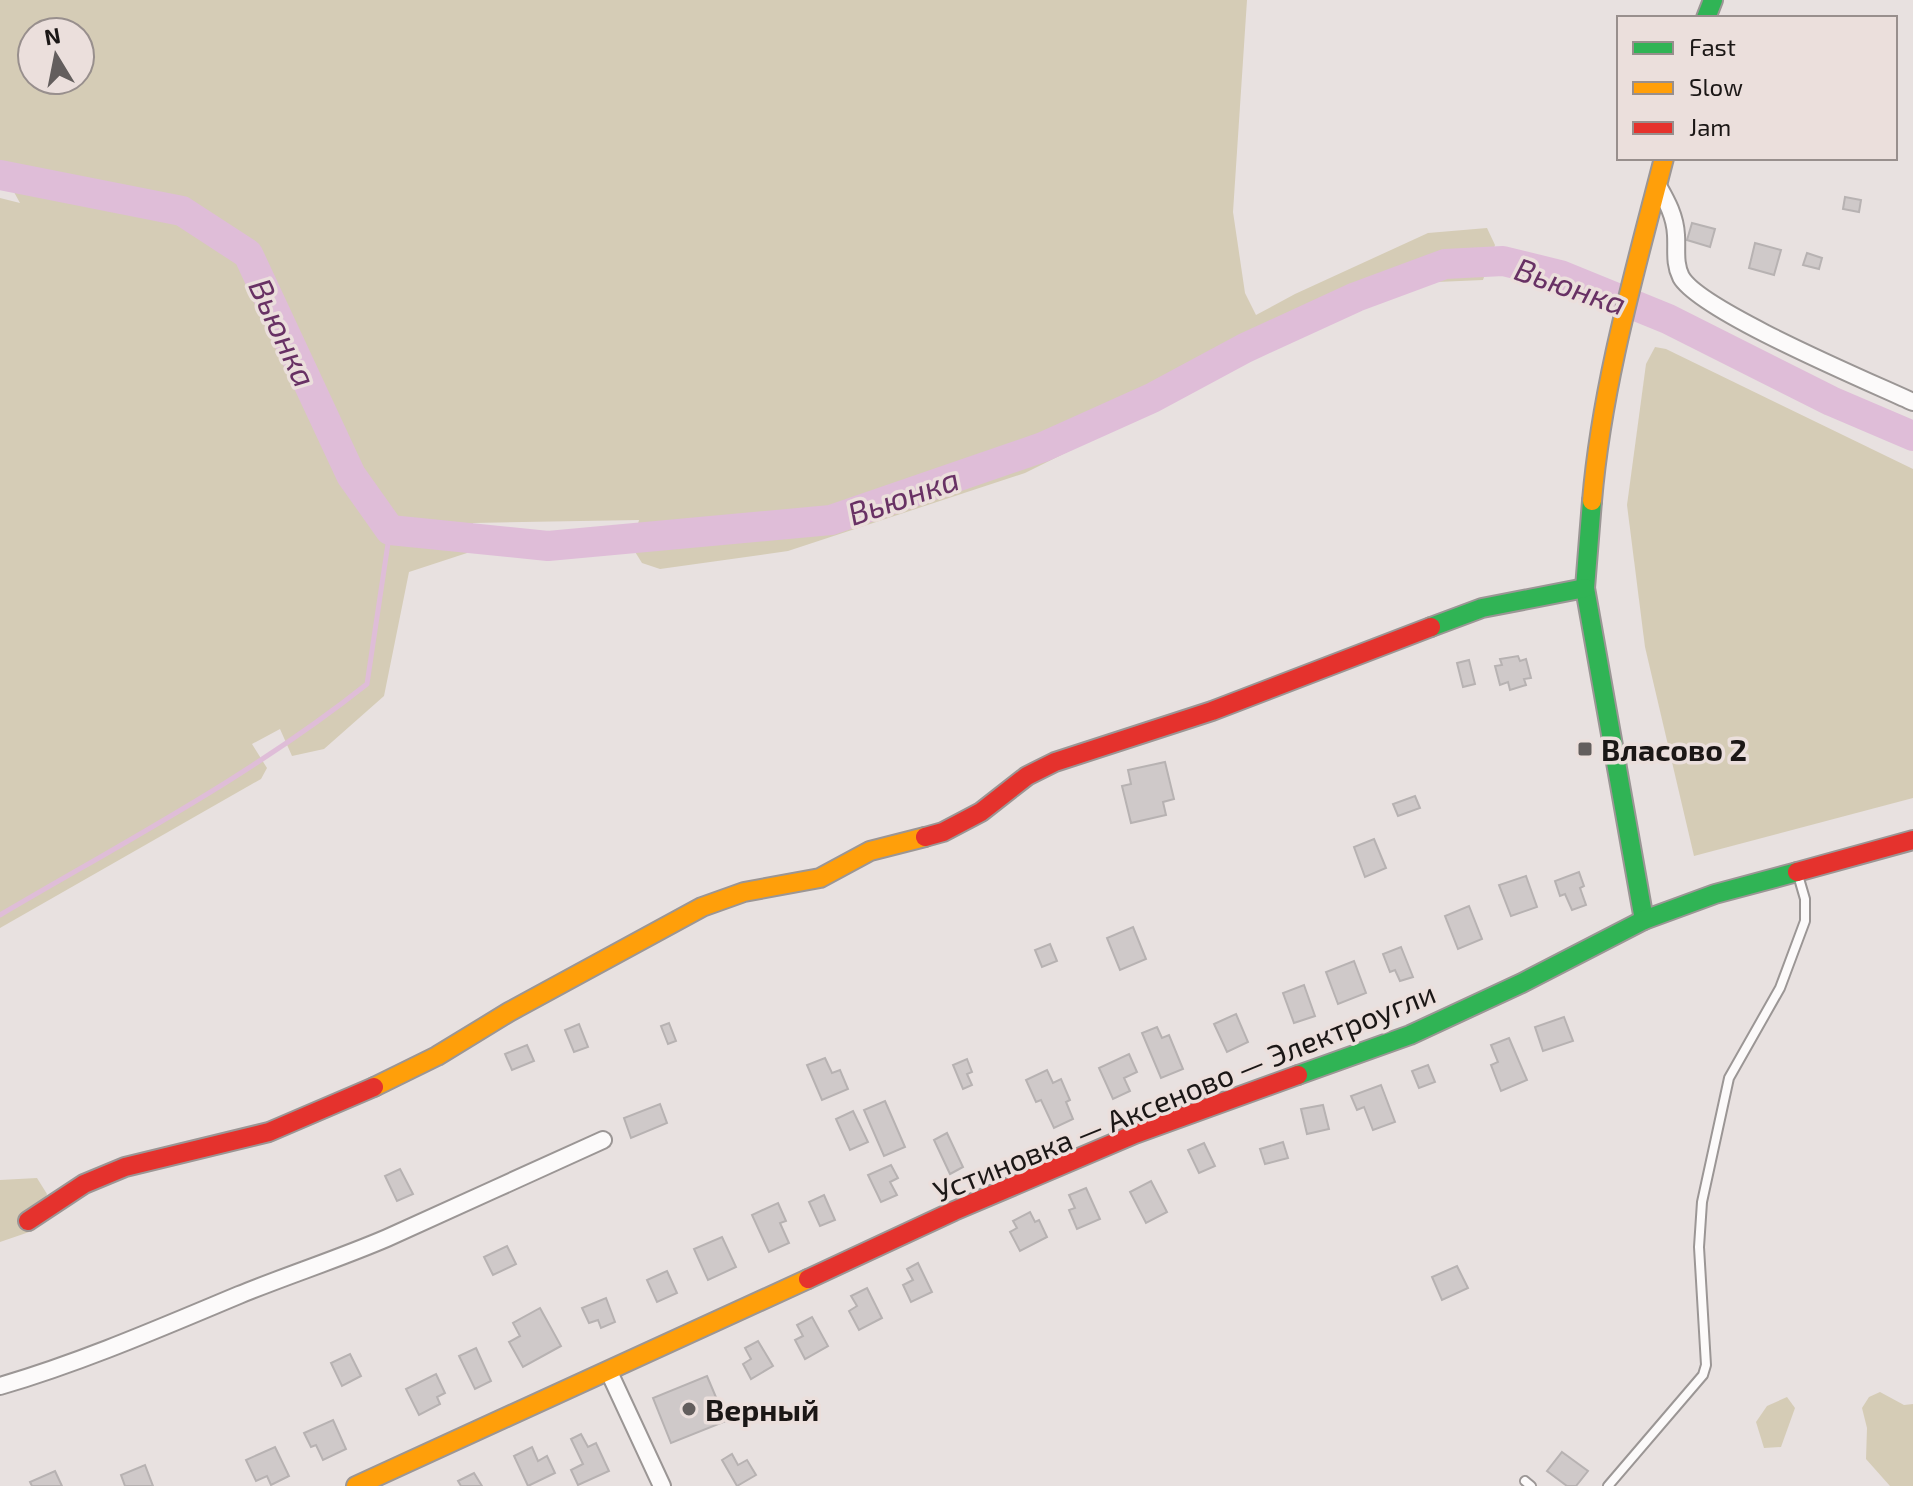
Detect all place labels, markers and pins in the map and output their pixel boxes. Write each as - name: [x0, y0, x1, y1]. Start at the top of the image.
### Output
- place label: Власово 2: [1601, 731, 1747, 767]
- marker: Власово 2: [1576, 740, 1594, 758]
- place label: Верный: [705, 1391, 819, 1427]
- marker: Верный: [680, 1400, 698, 1418]

